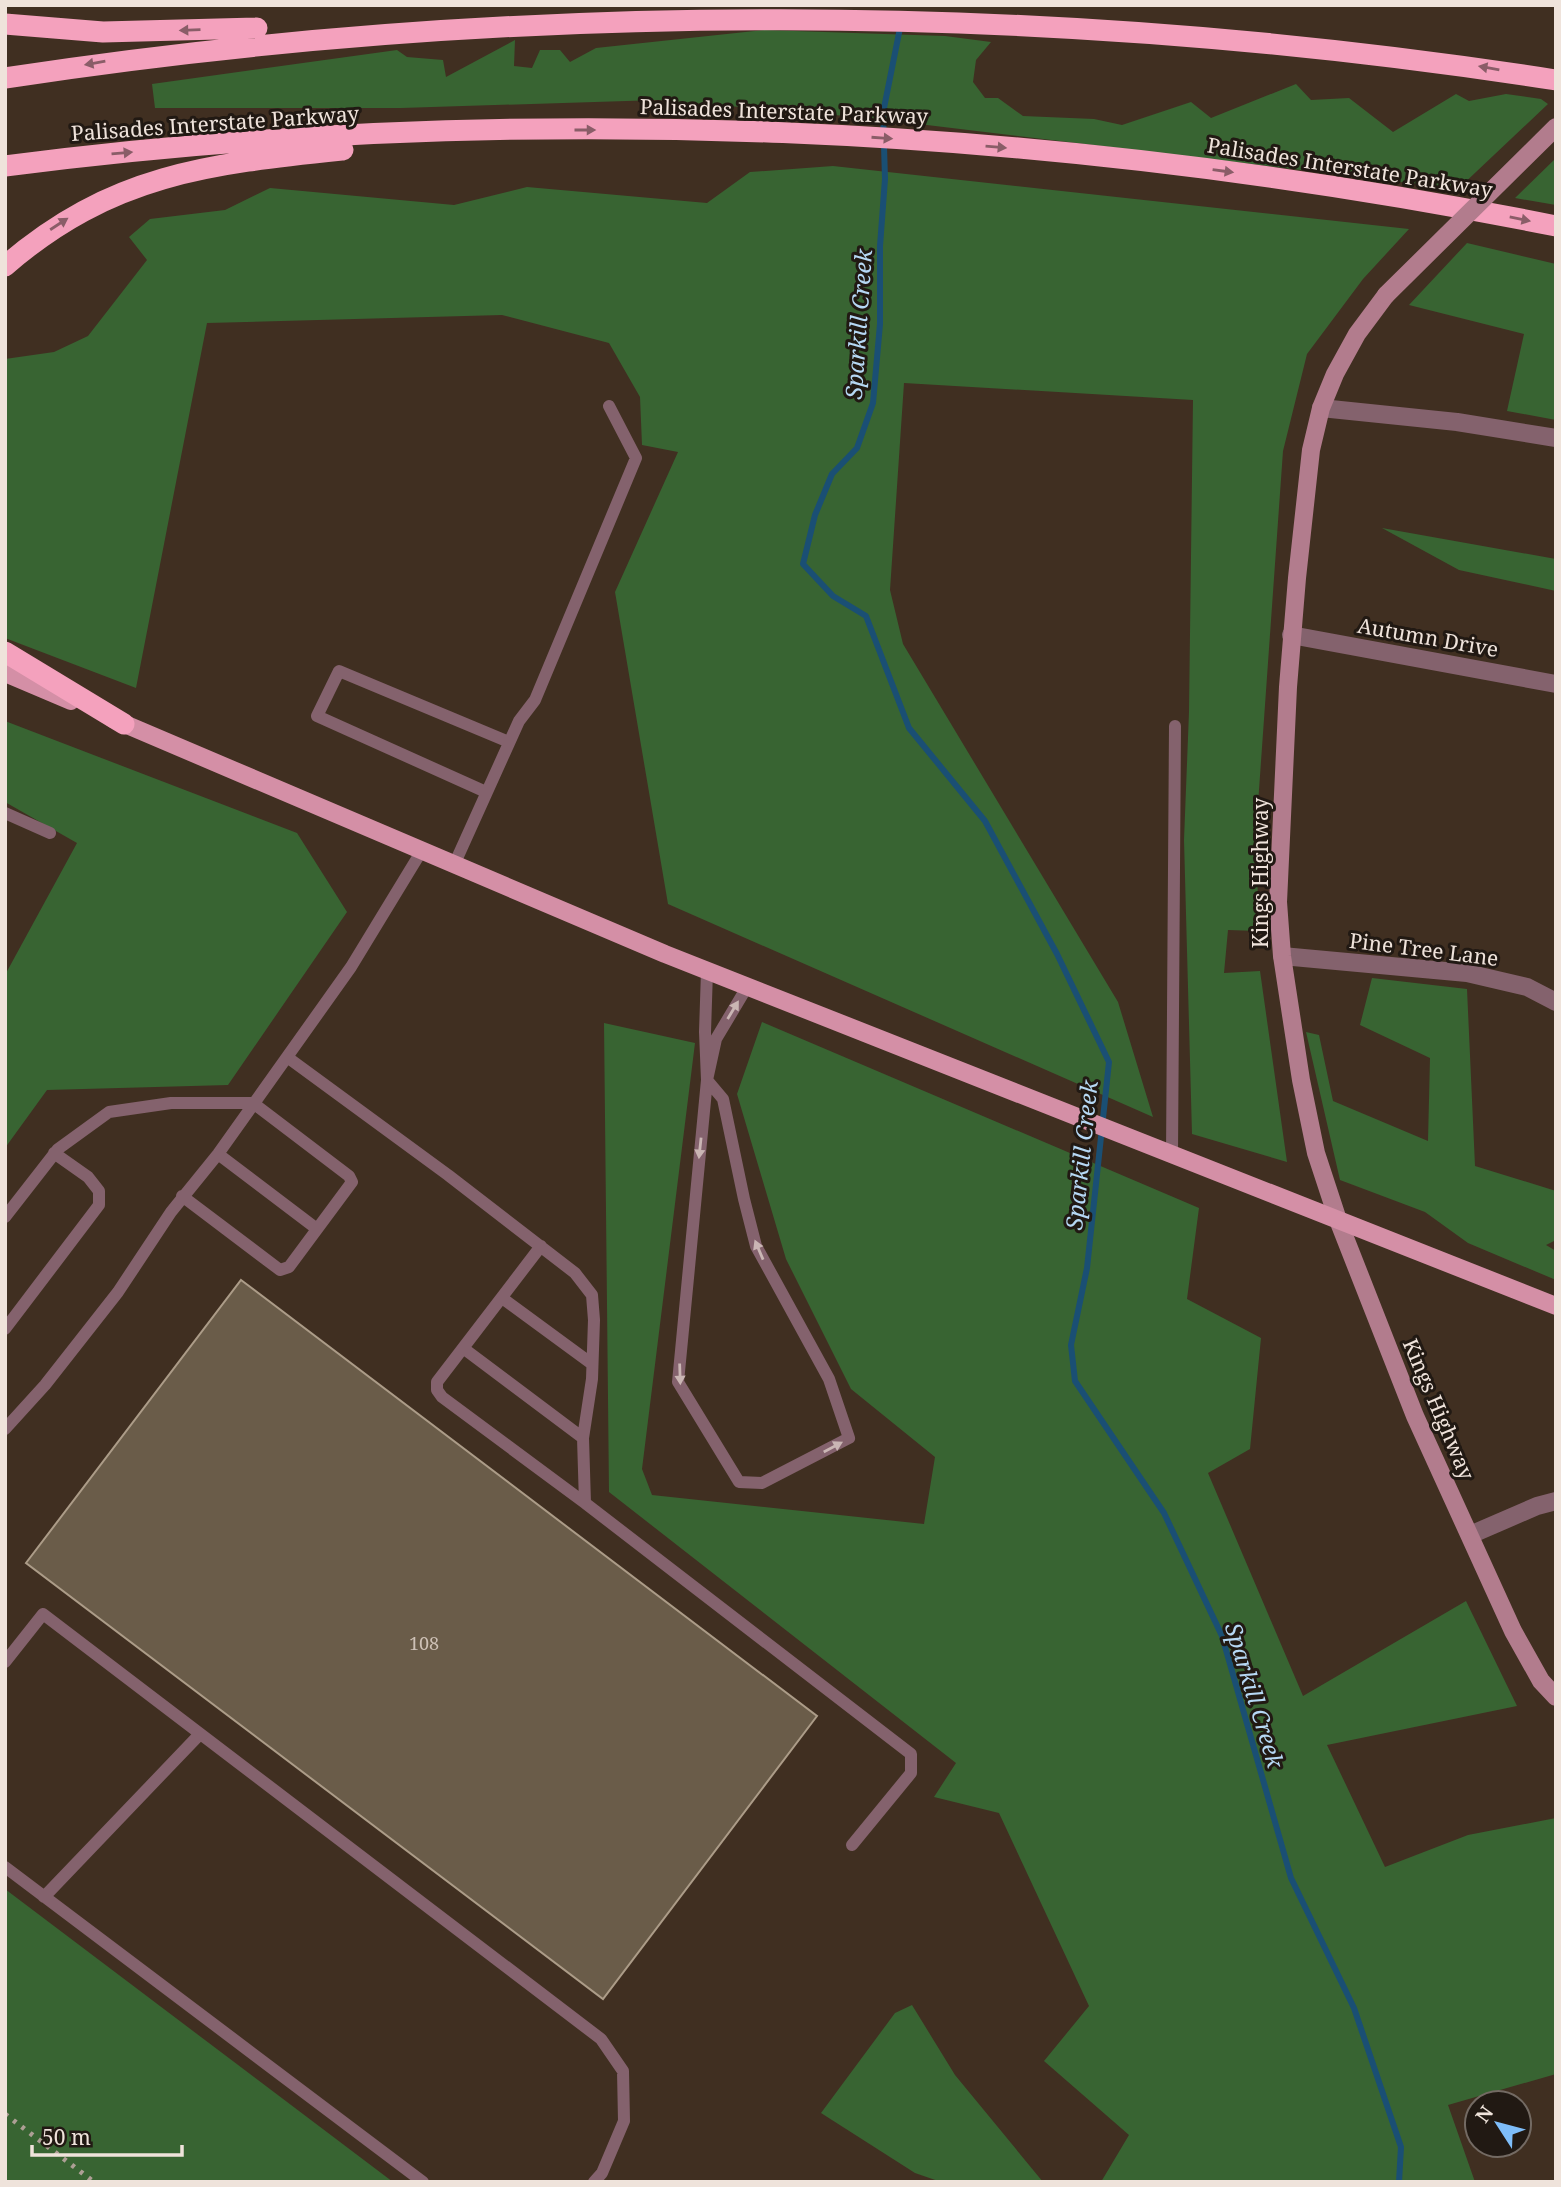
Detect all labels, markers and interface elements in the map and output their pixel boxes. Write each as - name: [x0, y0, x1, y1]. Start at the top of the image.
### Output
- one-way arrow: [179, 25, 201, 36]
- one-way arrow: [84, 58, 106, 69]
- one-way arrow: [1478, 62, 1500, 73]
- street label: Palisades Interstate Parkway: [639, 92, 929, 130]
- street label: Palisades Interstate Parkway: [70, 99, 360, 147]
- one-way arrow: [575, 124, 597, 136]
- street label: Palisades Interstate Parkway: [1205, 131, 1495, 203]
- one-way arrow: [871, 133, 893, 144]
- one-way arrow: [986, 141, 1008, 152]
- one-way arrow: [111, 148, 133, 159]
- one-way arrow: [1212, 165, 1234, 176]
- one-way arrow: [1509, 214, 1531, 225]
- one-way arrow: [49, 218, 69, 231]
- water label: Sparkill Creek: [837, 247, 879, 400]
- street label: Autumn Drive: [1355, 611, 1501, 663]
- street label: Kings Highway: [1246, 798, 1274, 948]
- street label: Pine Tree Lane: [1348, 926, 1500, 972]
- one-way arrow: [727, 1000, 739, 1019]
- water label: Sparkill Creek: [1057, 1078, 1105, 1231]
- one-way arrow: [694, 1137, 705, 1159]
- one-way arrow: [753, 1240, 765, 1260]
- street label: Kings Highway: [1397, 1334, 1481, 1484]
- one-way arrow: [674, 1364, 685, 1386]
- one-way arrow: [823, 1441, 843, 1452]
- water label: Sparkill Creek: [1218, 1618, 1293, 1772]
- house number: 108: [409, 1631, 439, 1655]
- north arrow: [1463, 2089, 1533, 2159]
- text: N: [1469, 2100, 1499, 2128]
- scale bar: [32, 2114, 182, 2158]
- text: 50 m: [42, 2123, 91, 2151]

